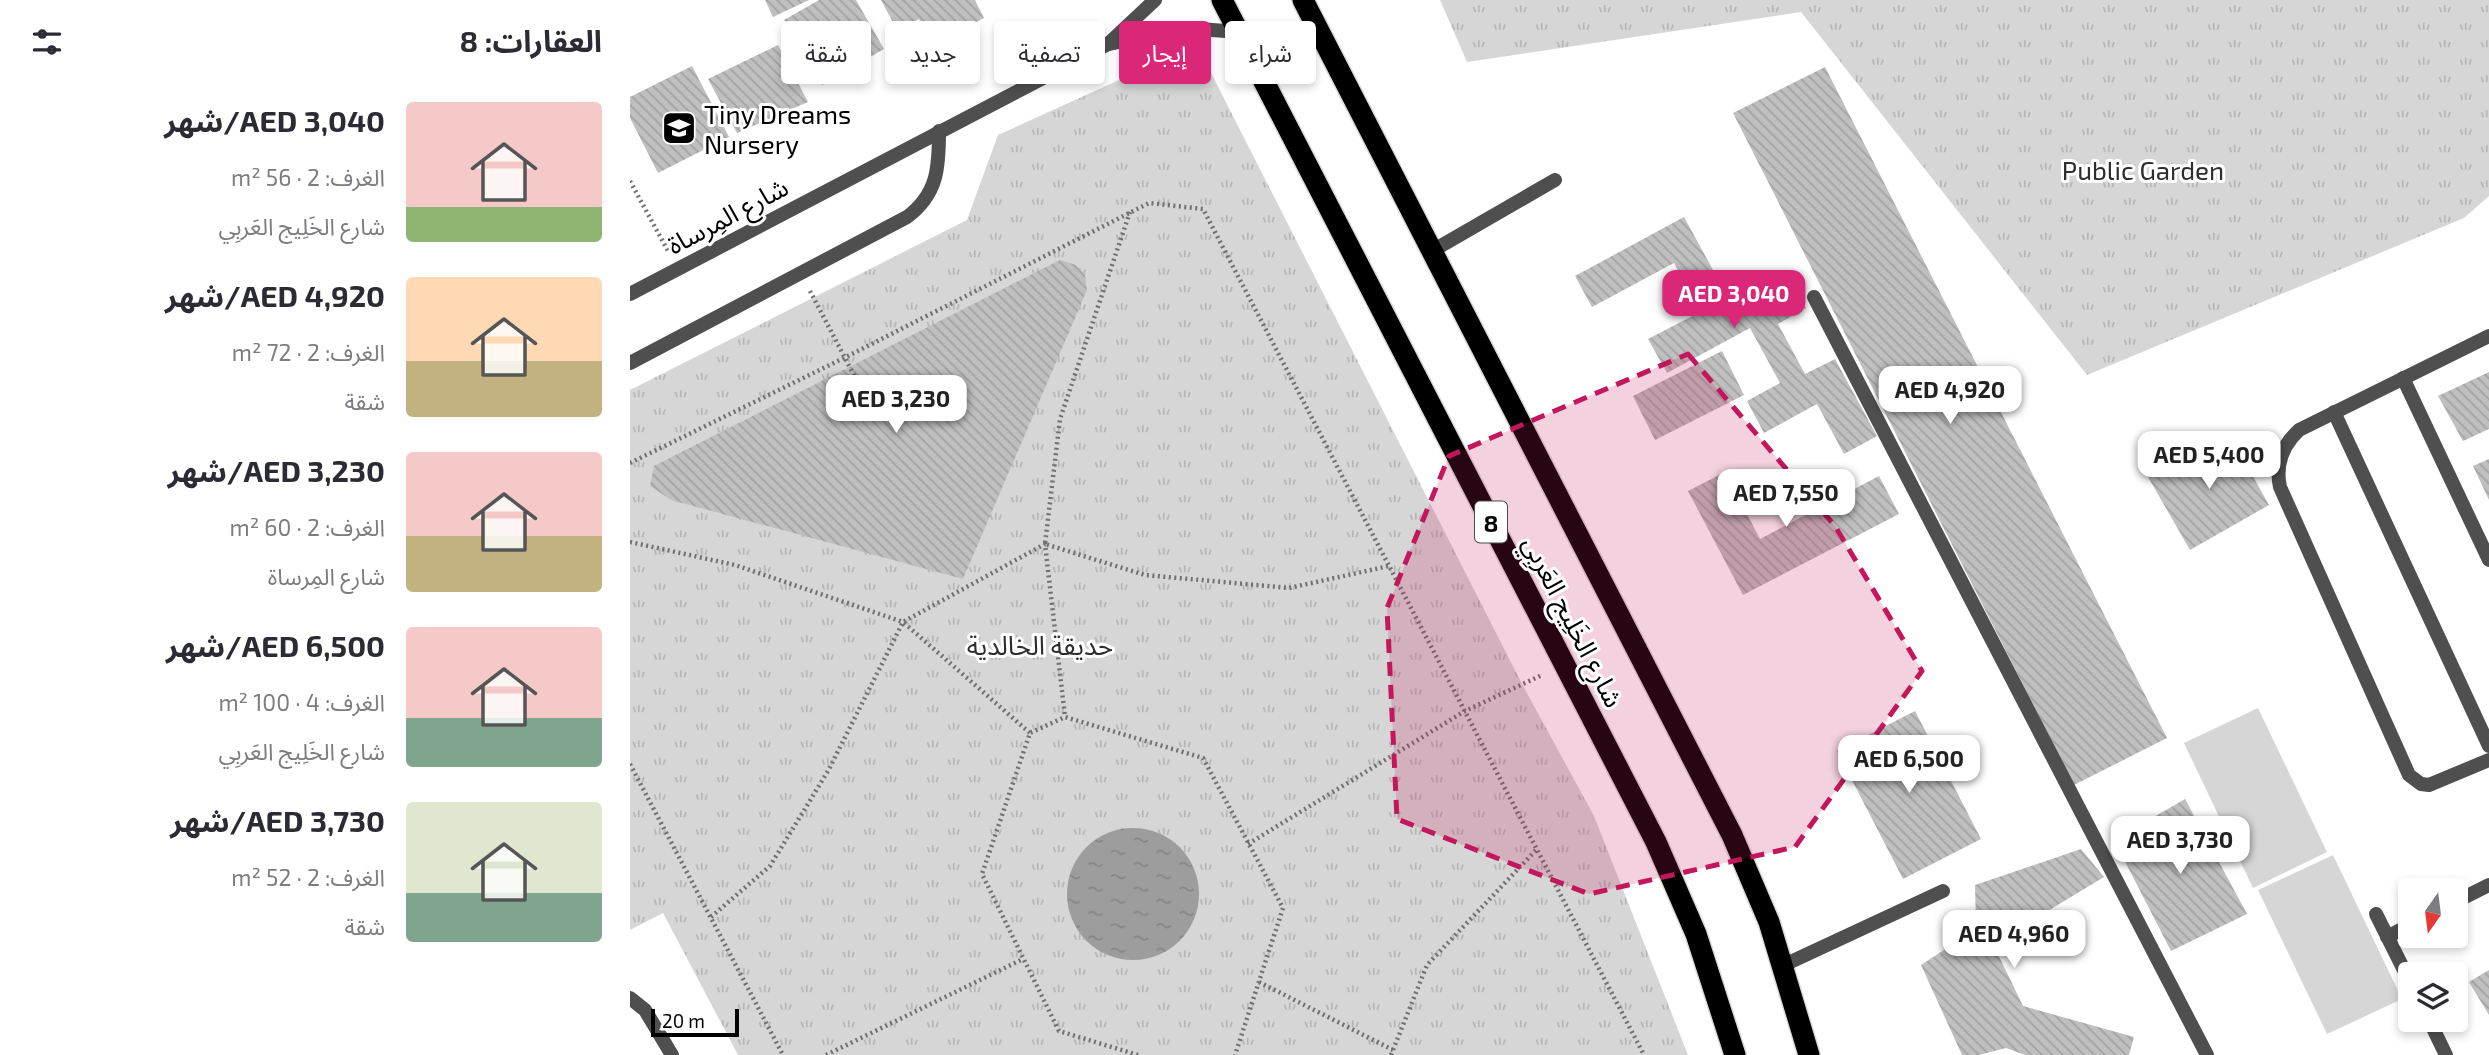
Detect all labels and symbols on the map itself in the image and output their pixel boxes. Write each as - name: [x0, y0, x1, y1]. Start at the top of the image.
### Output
- place label: Tiny Dreams Nursery: [704, 98, 851, 159]
- school or university icon: Tiny Dreams Nursery: [660, 109, 698, 147]
- park label: Public Garden: [2062, 154, 2224, 185]
- street label: شارع المِرساة: [661, 170, 795, 264]
- pin: AED 3,040: [1654, 270, 1814, 330]
- pin: AED 4,920: [1870, 366, 2030, 426]
- pin: AED 3,230: [816, 376, 976, 435]
- pin: AED 5,400: [2129, 432, 2289, 491]
- pin: AED 7,550: [1706, 470, 1866, 529]
- road number: 8: [1475, 502, 1507, 542]
- street label: شارع الخَلِيج العَربِي: [1512, 530, 1631, 715]
- park label: حديقة الخالدية: [967, 629, 1113, 660]
- pin: AED 6,500: [1829, 736, 1989, 795]
- pin: AED 3,730: [2100, 816, 2260, 876]
- north arrow: [2398, 878, 2468, 948]
- pin: AED 4,960: [1934, 911, 2094, 970]
- scale bar: [651, 1006, 738, 1038]

